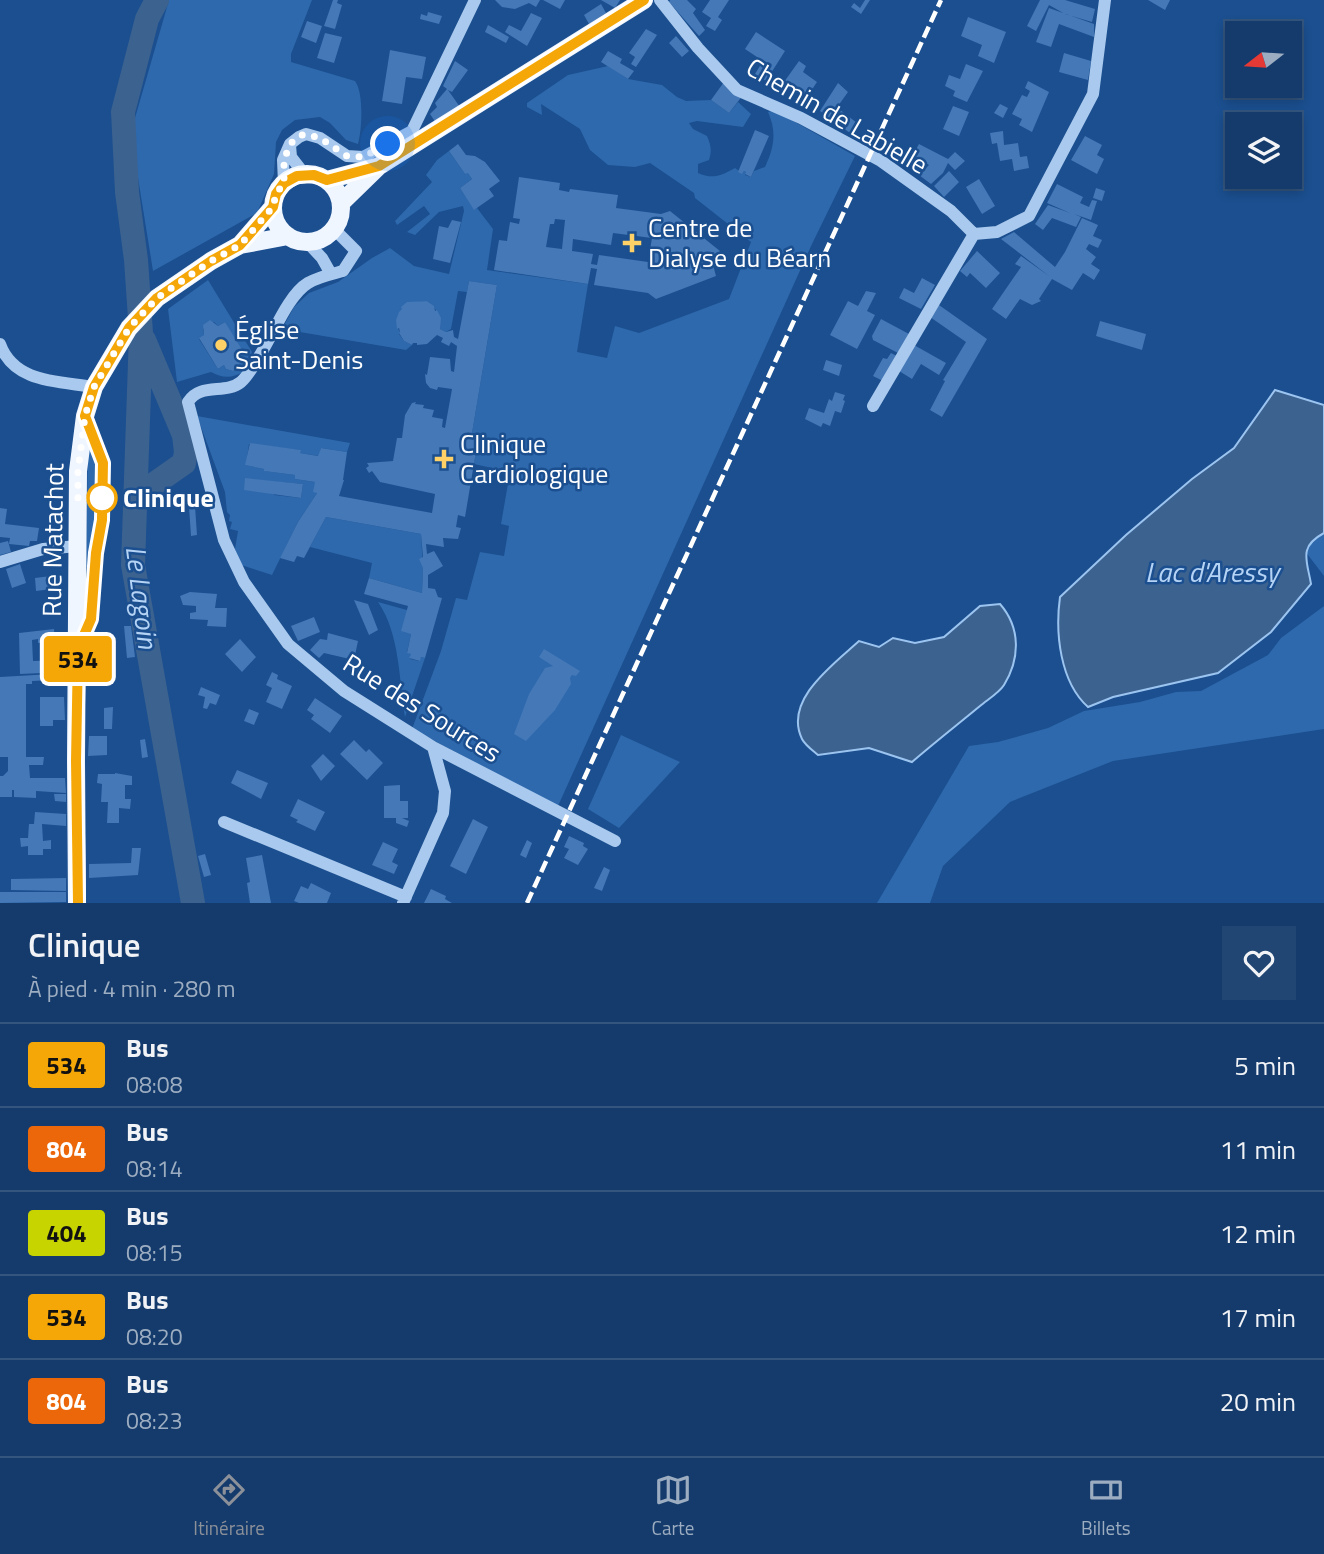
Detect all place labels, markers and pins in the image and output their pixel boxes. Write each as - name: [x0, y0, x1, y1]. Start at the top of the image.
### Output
- place label: Centre de Dialyse du Béarn: [648, 208, 831, 277]
- marker: Centre de Dialyse du Béarn: [622, 233, 642, 253]
- place label: Église Saint-Denis: [235, 310, 363, 379]
- marker: Église Saint-Denis: [213, 337, 229, 353]
- place label: Clinique Cardiologique: [460, 424, 608, 493]
- marker: Clinique Cardiologique: [434, 449, 454, 469]
- place label: Clinique: [123, 478, 214, 517]
- marker: Clinique: [87, 483, 117, 513]

